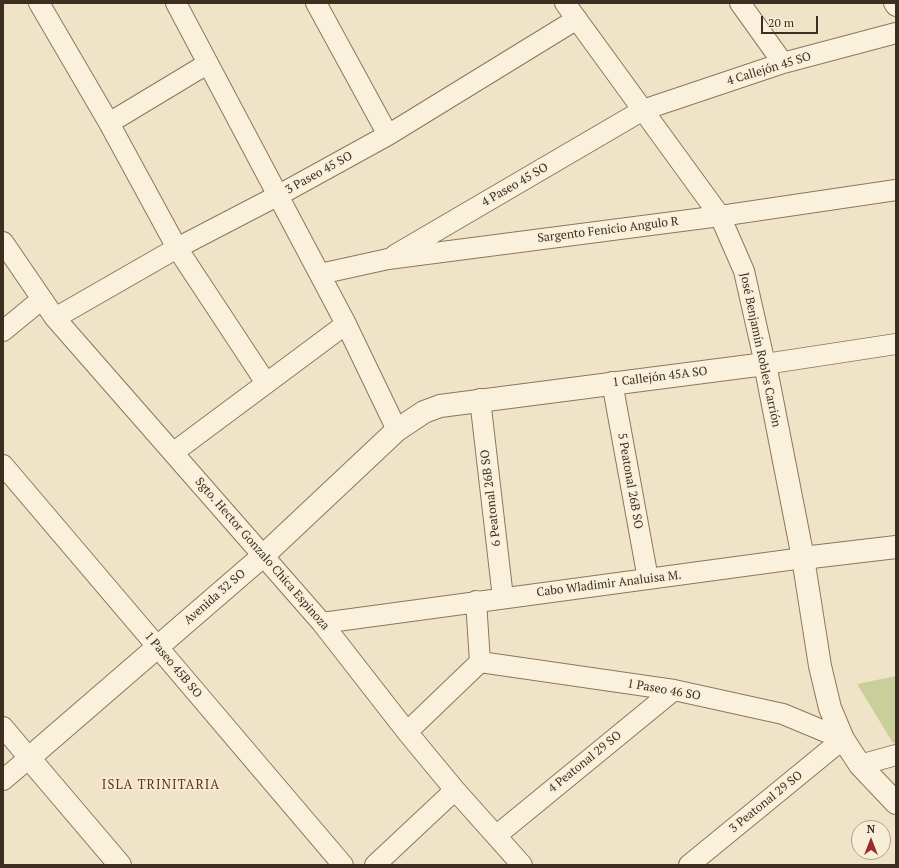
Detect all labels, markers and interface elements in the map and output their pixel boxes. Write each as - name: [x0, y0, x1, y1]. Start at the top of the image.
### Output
- scale bar: [763, 8, 820, 34]
- text: 20 m: [768, 15, 794, 30]
- street label: 4 Callejón 45 SO: [725, 49, 813, 89]
- street label: 3 Paseo 45 SO: [283, 149, 355, 197]
- street label: 4 Paseo 45 SO: [479, 160, 551, 210]
- street label: Sargento Fenicio Angulo R: [537, 214, 679, 246]
- street label: José Benjamín Robles Carrión: [737, 271, 783, 429]
- street label: 1 Callejón 45A SO: [612, 364, 708, 390]
- street label: 5 Peatonal 26B SO: [614, 432, 646, 530]
- street label: 6 Peatonal 26B SO: [478, 449, 504, 547]
- street label: Sgto. Hector Gonzalo Chica Espinoza: [192, 475, 332, 633]
- street label: Avenida 32 SO: [181, 566, 249, 628]
- street label: Cabo Wladimir Analuisa M.: [536, 568, 682, 600]
- street label: 1 Paseo 45B SO: [141, 629, 205, 701]
- street label: 1 Paseo 46 SO: [626, 676, 702, 704]
- street label: 4 Peatonal 29 SO: [545, 728, 625, 796]
- street label: 3 Peatonal 29 SO: [726, 768, 806, 836]
- district label: ISLA TRINITARIA: [102, 777, 220, 793]
- north arrow: [851, 820, 891, 860]
- text: N: [867, 822, 875, 836]

